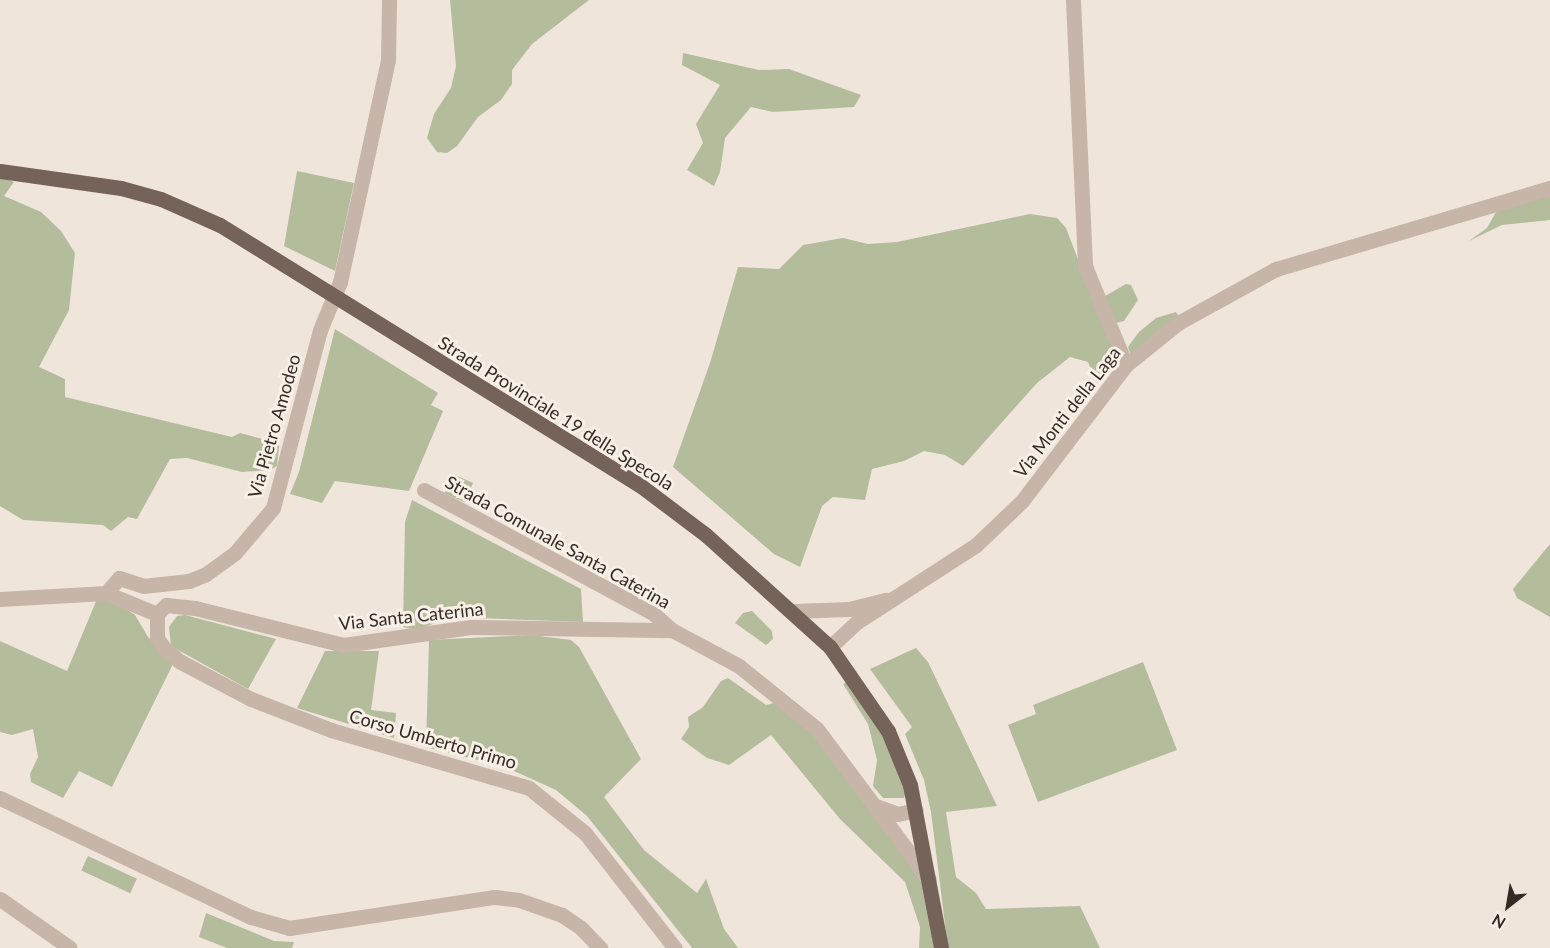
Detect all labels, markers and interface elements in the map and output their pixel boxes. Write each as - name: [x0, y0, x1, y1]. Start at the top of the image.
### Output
- street label: Strada Provinciale 19 della Specola: [434, 331, 678, 495]
- street label: Via Monti della Laga: [1009, 342, 1125, 482]
- street label: Via Pietro Amodeo: [243, 351, 305, 501]
- street label: Strada Comunale Santa Caterina: [442, 471, 674, 613]
- street label: Via Santa Caterina: [338, 598, 484, 634]
- street label: Corso Umberto Primo: [347, 705, 519, 773]
- north arrow: [1478, 876, 1538, 936]
- text: N: [1488, 911, 1509, 933]

